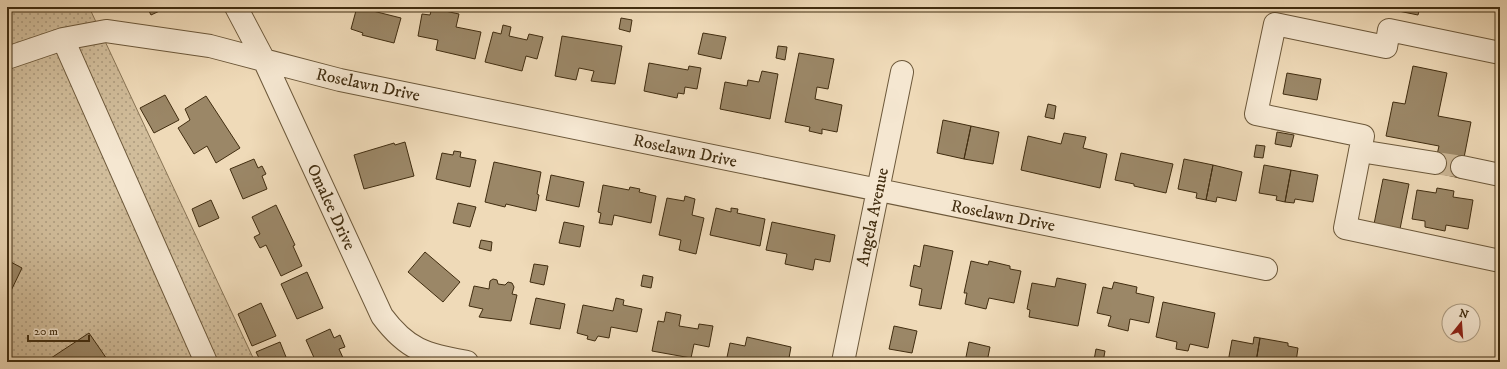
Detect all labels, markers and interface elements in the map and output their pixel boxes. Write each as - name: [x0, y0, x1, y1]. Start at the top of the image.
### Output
- street label: Roselawn Drive: [314, 63, 422, 107]
- street label: Roselawn Drive: [631, 129, 739, 173]
- street label: Omalee Drive: [301, 160, 361, 254]
- street label: Angela Avenue: [852, 166, 894, 268]
- street label: Roselawn Drive: [949, 195, 1057, 237]
- north arrow: [1441, 303, 1481, 343]
- text: N: [1457, 306, 1470, 322]
- scale bar: [28, 317, 89, 343]
- text: 20 m: [34, 324, 58, 339]

